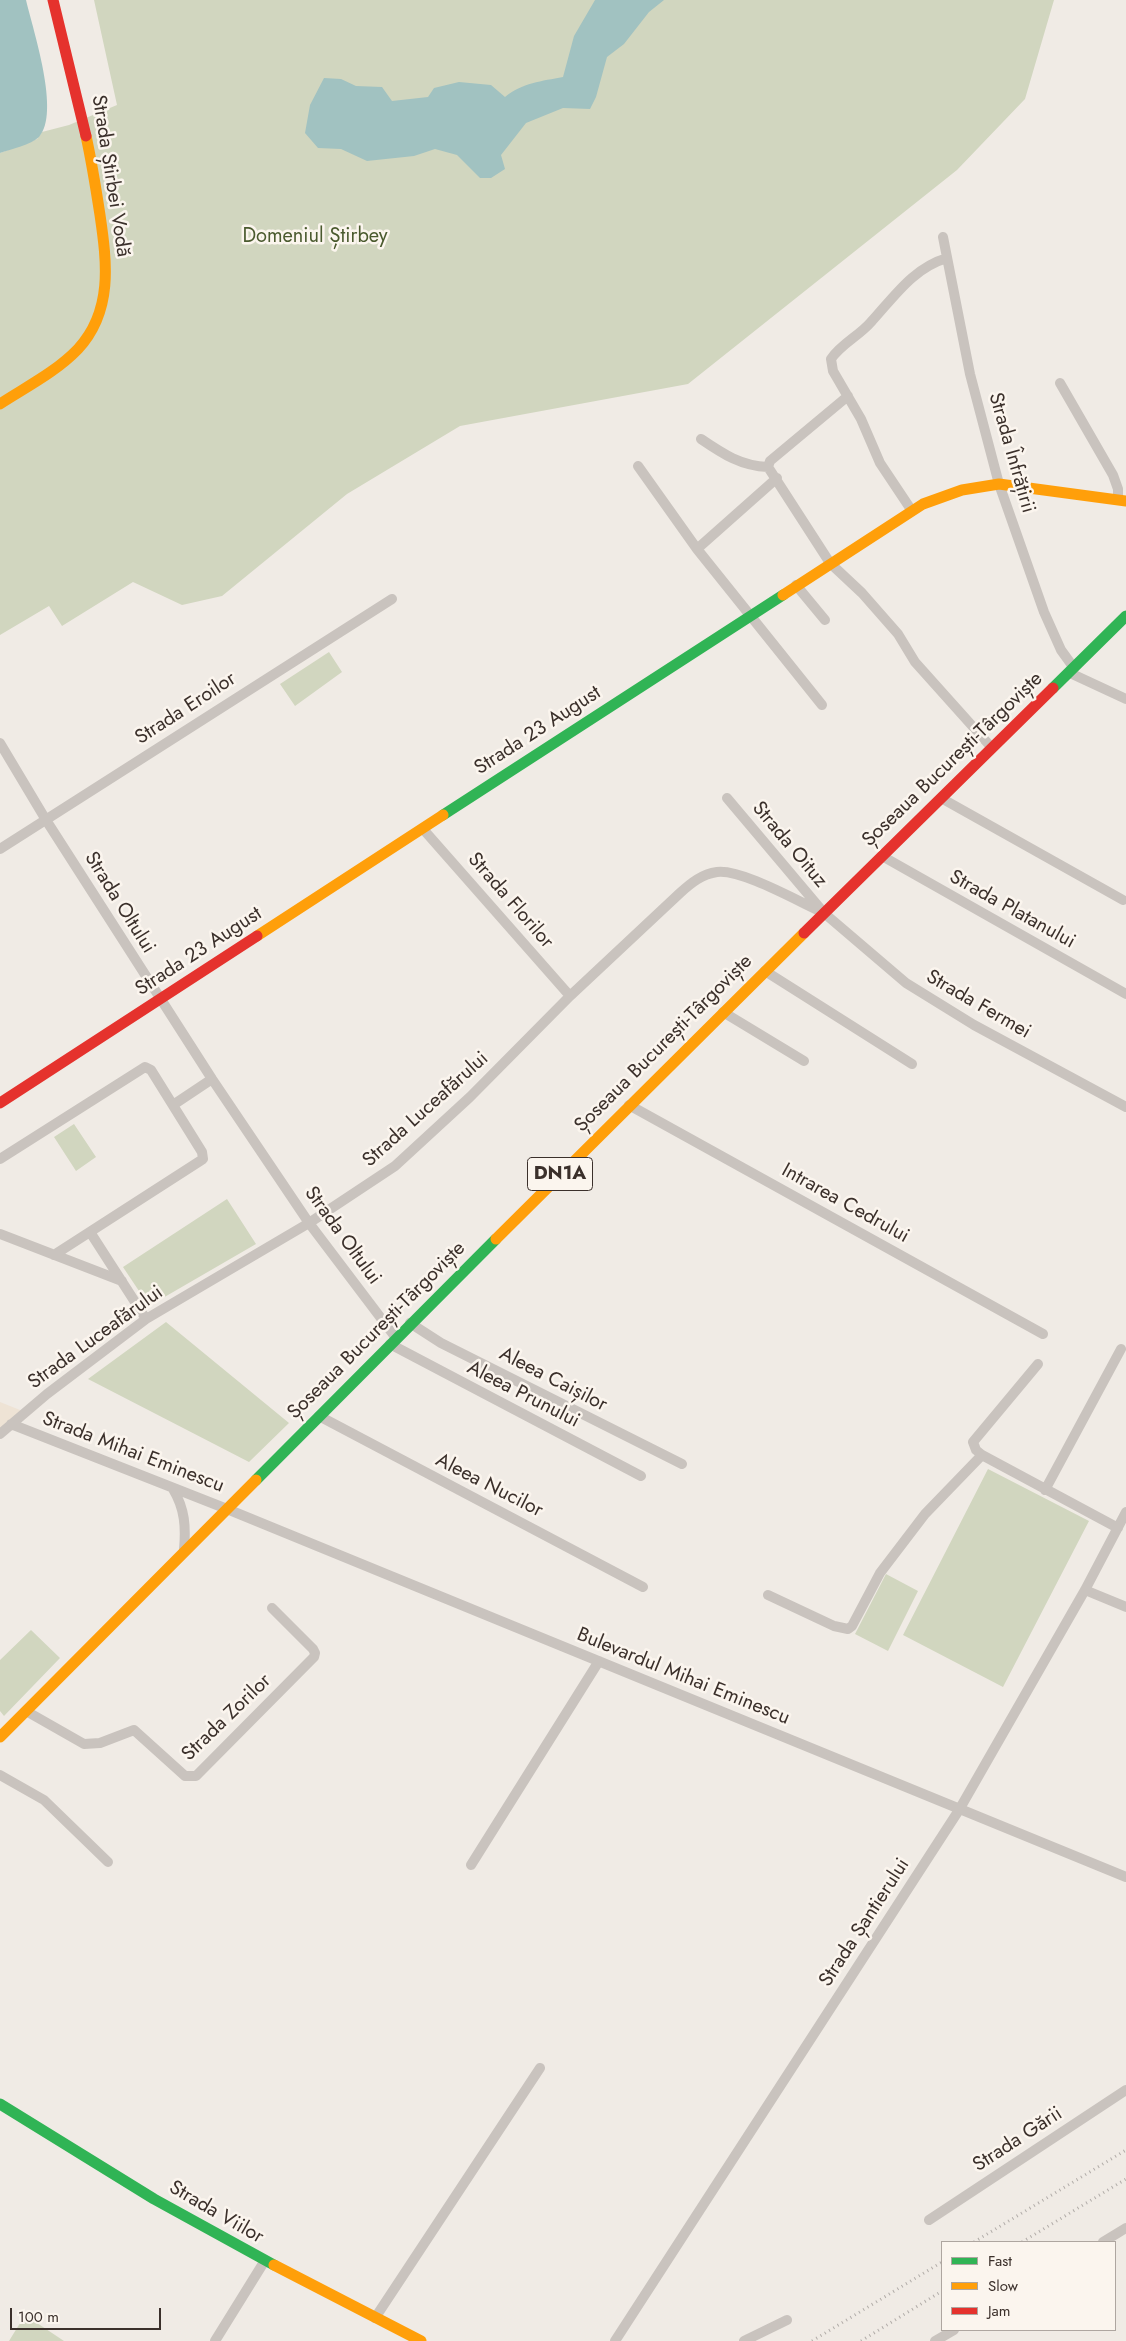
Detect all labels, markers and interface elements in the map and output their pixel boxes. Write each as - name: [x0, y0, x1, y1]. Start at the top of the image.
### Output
- street label: Strada Știrbei Vodă: [85, 93, 135, 259]
- park label: Domeniul Știrbey: [242, 225, 388, 249]
- street label: Strada Înfrățirii: [982, 390, 1040, 516]
- street label: Șoseaua București-Târgoviște: [858, 667, 1048, 853]
- street label: Strada Eroilor: [131, 668, 241, 750]
- street label: Strada 23 August: [470, 681, 606, 781]
- street label: Strada Oituz: [746, 797, 832, 893]
- street label: Strada Oltului: [78, 848, 160, 958]
- street label: Strada Florilor: [462, 848, 558, 954]
- street label: Strada Platanului: [945, 866, 1079, 954]
- street label: Strada 23 August: [131, 902, 267, 1002]
- street label: Șoseaua București-Târgoviște: [570, 950, 758, 1138]
- street label: Strada Fermei: [921, 965, 1035, 1045]
- street label: Strada Luceafărului: [358, 1047, 494, 1173]
- road number: DN1A: [528, 1158, 592, 1190]
- street label: Intrarea Cedrului: [777, 1159, 913, 1249]
- street label: Strada Oltului: [298, 1182, 386, 1290]
- street label: Șoseaua București-Târgoviște: [283, 1237, 471, 1425]
- street label: Strada Luceafărului: [24, 1281, 168, 1395]
- street label: Aleea Caișilor: [495, 1342, 611, 1418]
- street label: Aleea Prunului: [463, 1356, 583, 1434]
- street label: Strada Mihai Eminescu: [39, 1407, 227, 1499]
- street label: Aleea Nucilor: [431, 1449, 547, 1523]
- street label: Bulevardul Mihai Eminescu: [573, 1623, 793, 1731]
- street label: Strada Zorilor: [177, 1669, 277, 1767]
- street label: Strada Șantierului: [815, 1854, 915, 1992]
- street label: Strada Gării: [969, 2102, 1067, 2178]
- street label: Strada Viilor: [164, 2176, 268, 2250]
- legend: [941, 2241, 1116, 2331]
- text: Fast: [988, 2250, 1012, 2272]
- text: Slow: [988, 2275, 1018, 2297]
- scale bar: [12, 2298, 164, 2330]
- text: Jam: [988, 2300, 1011, 2322]
- text: 100 m: [18, 2306, 59, 2328]

